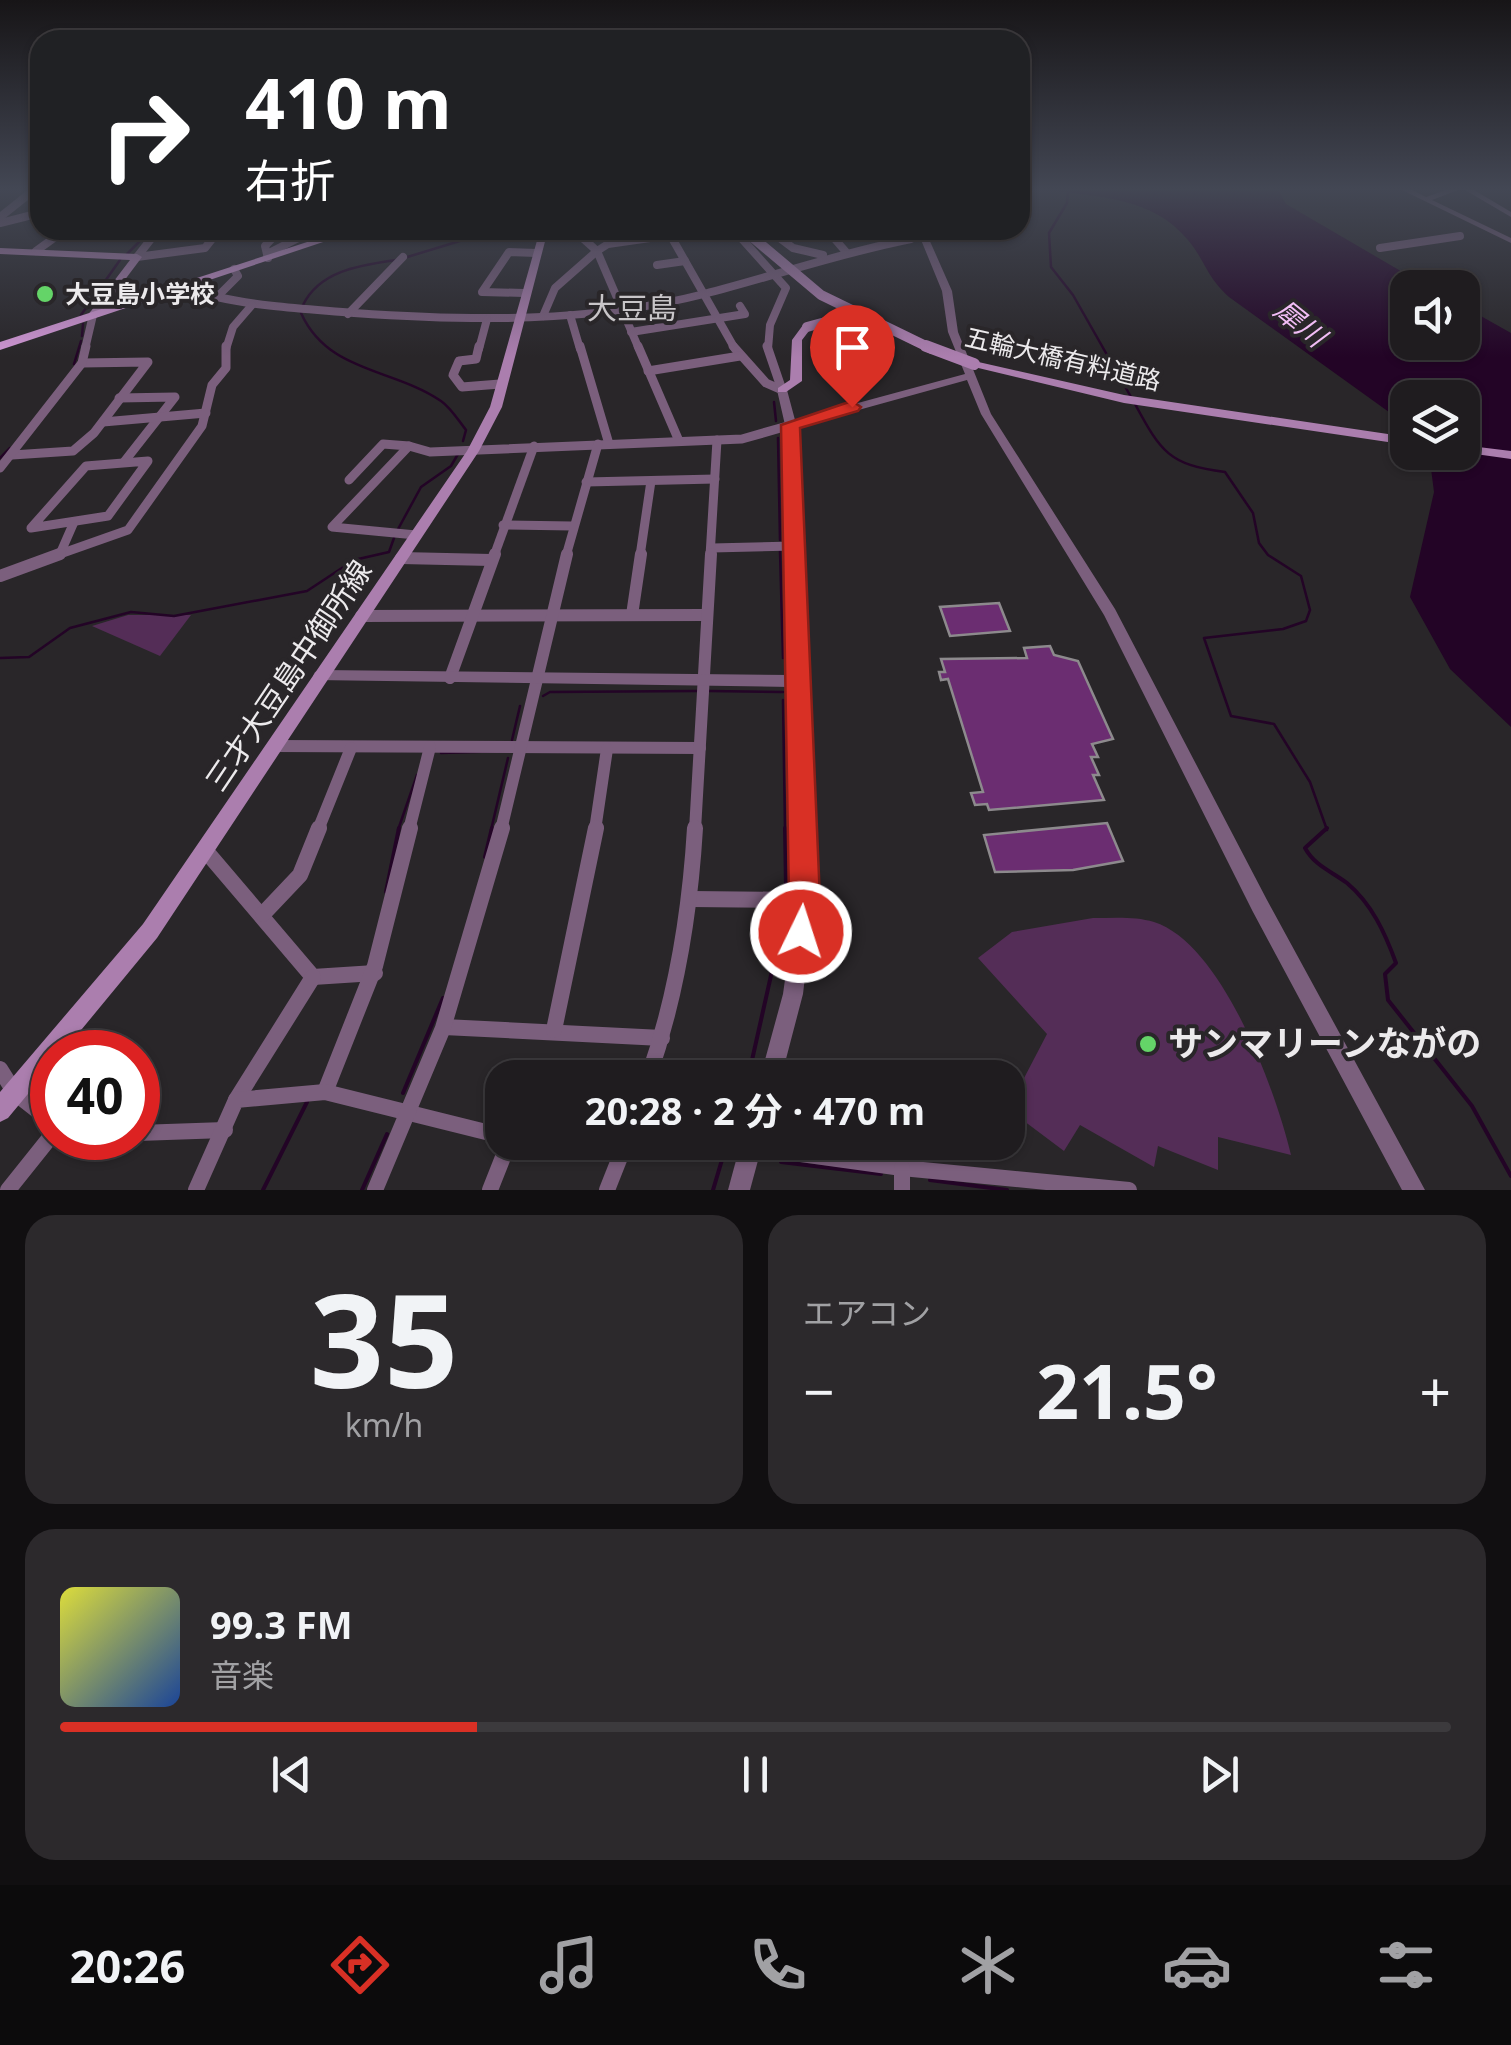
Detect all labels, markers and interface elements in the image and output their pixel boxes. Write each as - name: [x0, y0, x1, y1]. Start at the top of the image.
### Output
- text: 410 m: [245, 54, 452, 150]
- icon: right: [80, 70, 210, 200]
- text: 右折: [245, 149, 335, 210]
- map controls: [1390, 270, 1480, 470]
- button: sound: [1390, 270, 1480, 360]
- place label: 大豆島小学校: [65, 276, 215, 310]
- marker: 大豆島小学校: [34, 283, 56, 305]
- district label: 大豆島: [587, 287, 677, 328]
- water label: 犀川: [1267, 290, 1337, 356]
- pin: [810, 305, 895, 408]
- street label: 五輪大橋有料道路: [962, 319, 1164, 397]
- icon: arrive: [825, 320, 880, 375]
- button: layers: [1390, 380, 1480, 470]
- street label: 三才大豆島中御所線: [195, 552, 380, 799]
- position arrow: [749, 880, 853, 984]
- place label: サンマリーンながの: [1168, 1019, 1481, 1066]
- speed limit sign: 40: [30, 1030, 160, 1160]
- marker: サンマリーンながの: [1137, 1033, 1159, 1055]
- text: 20:28 · 2 分 · 470 m: [585, 1084, 925, 1136]
- text: 35: [310, 1249, 458, 1426]
- text: エアコン: [803, 1291, 931, 1334]
- text: 21.5°: [1036, 1339, 1218, 1441]
- text: −: [803, 1353, 834, 1428]
- text: +: [1420, 1353, 1451, 1428]
- text: km/h: [345, 1403, 423, 1446]
- text: 99.3 FM: [210, 1598, 352, 1650]
- text: 音楽: [210, 1653, 274, 1696]
- icon: previous: [264, 1747, 319, 1802]
- icon: pause: [728, 1747, 783, 1802]
- icon: next: [1192, 1747, 1247, 1802]
- icon: directions: [325, 1930, 395, 2000]
- icon: music: [534, 1930, 604, 2000]
- icon: phone: [743, 1930, 813, 2000]
- icon: climate: [953, 1930, 1023, 2000]
- icon: car: [1162, 1930, 1232, 2000]
- icon: filters: [1371, 1930, 1441, 2000]
- text: 20:26: [70, 1935, 185, 1996]

